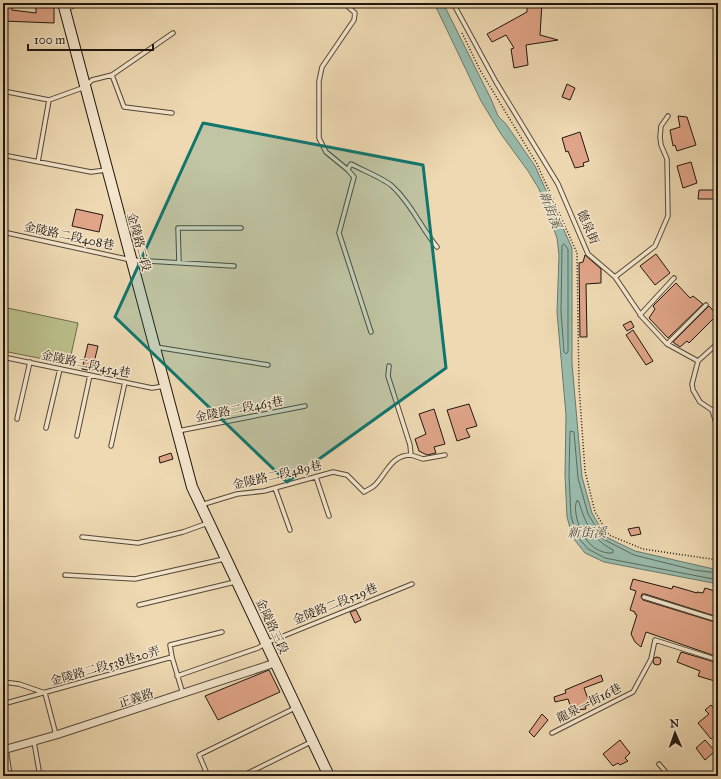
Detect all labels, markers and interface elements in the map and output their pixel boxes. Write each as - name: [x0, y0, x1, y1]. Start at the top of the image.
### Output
- scale bar: [28, 26, 153, 52]
- text: 100 m: [34, 33, 65, 47]
- water label: 新街溪: [536, 189, 565, 233]
- street label: 德泉街: [575, 208, 602, 247]
- street label: 金陵路二段: [124, 211, 154, 273]
- street label: 金陵路二段408巷: [23, 220, 115, 252]
- street label: 金陵路二段454巷: [40, 348, 132, 380]
- street label: 金陵路二段463巷: [194, 394, 284, 424]
- street label: 金陵路二段489巷: [231, 458, 323, 492]
- water label: 新街溪: [567, 525, 608, 541]
- street label: 金陵路二段529巷: [291, 581, 379, 627]
- street label: 金陵路三段: [253, 596, 291, 656]
- street label: 金陵路二段538巷20弄: [48, 644, 162, 688]
- street label: 龍泉一街16巷: [554, 681, 624, 725]
- street label: 正義路: [117, 686, 155, 710]
- north arrow: [655, 713, 695, 753]
- text: N: [670, 717, 680, 730]

